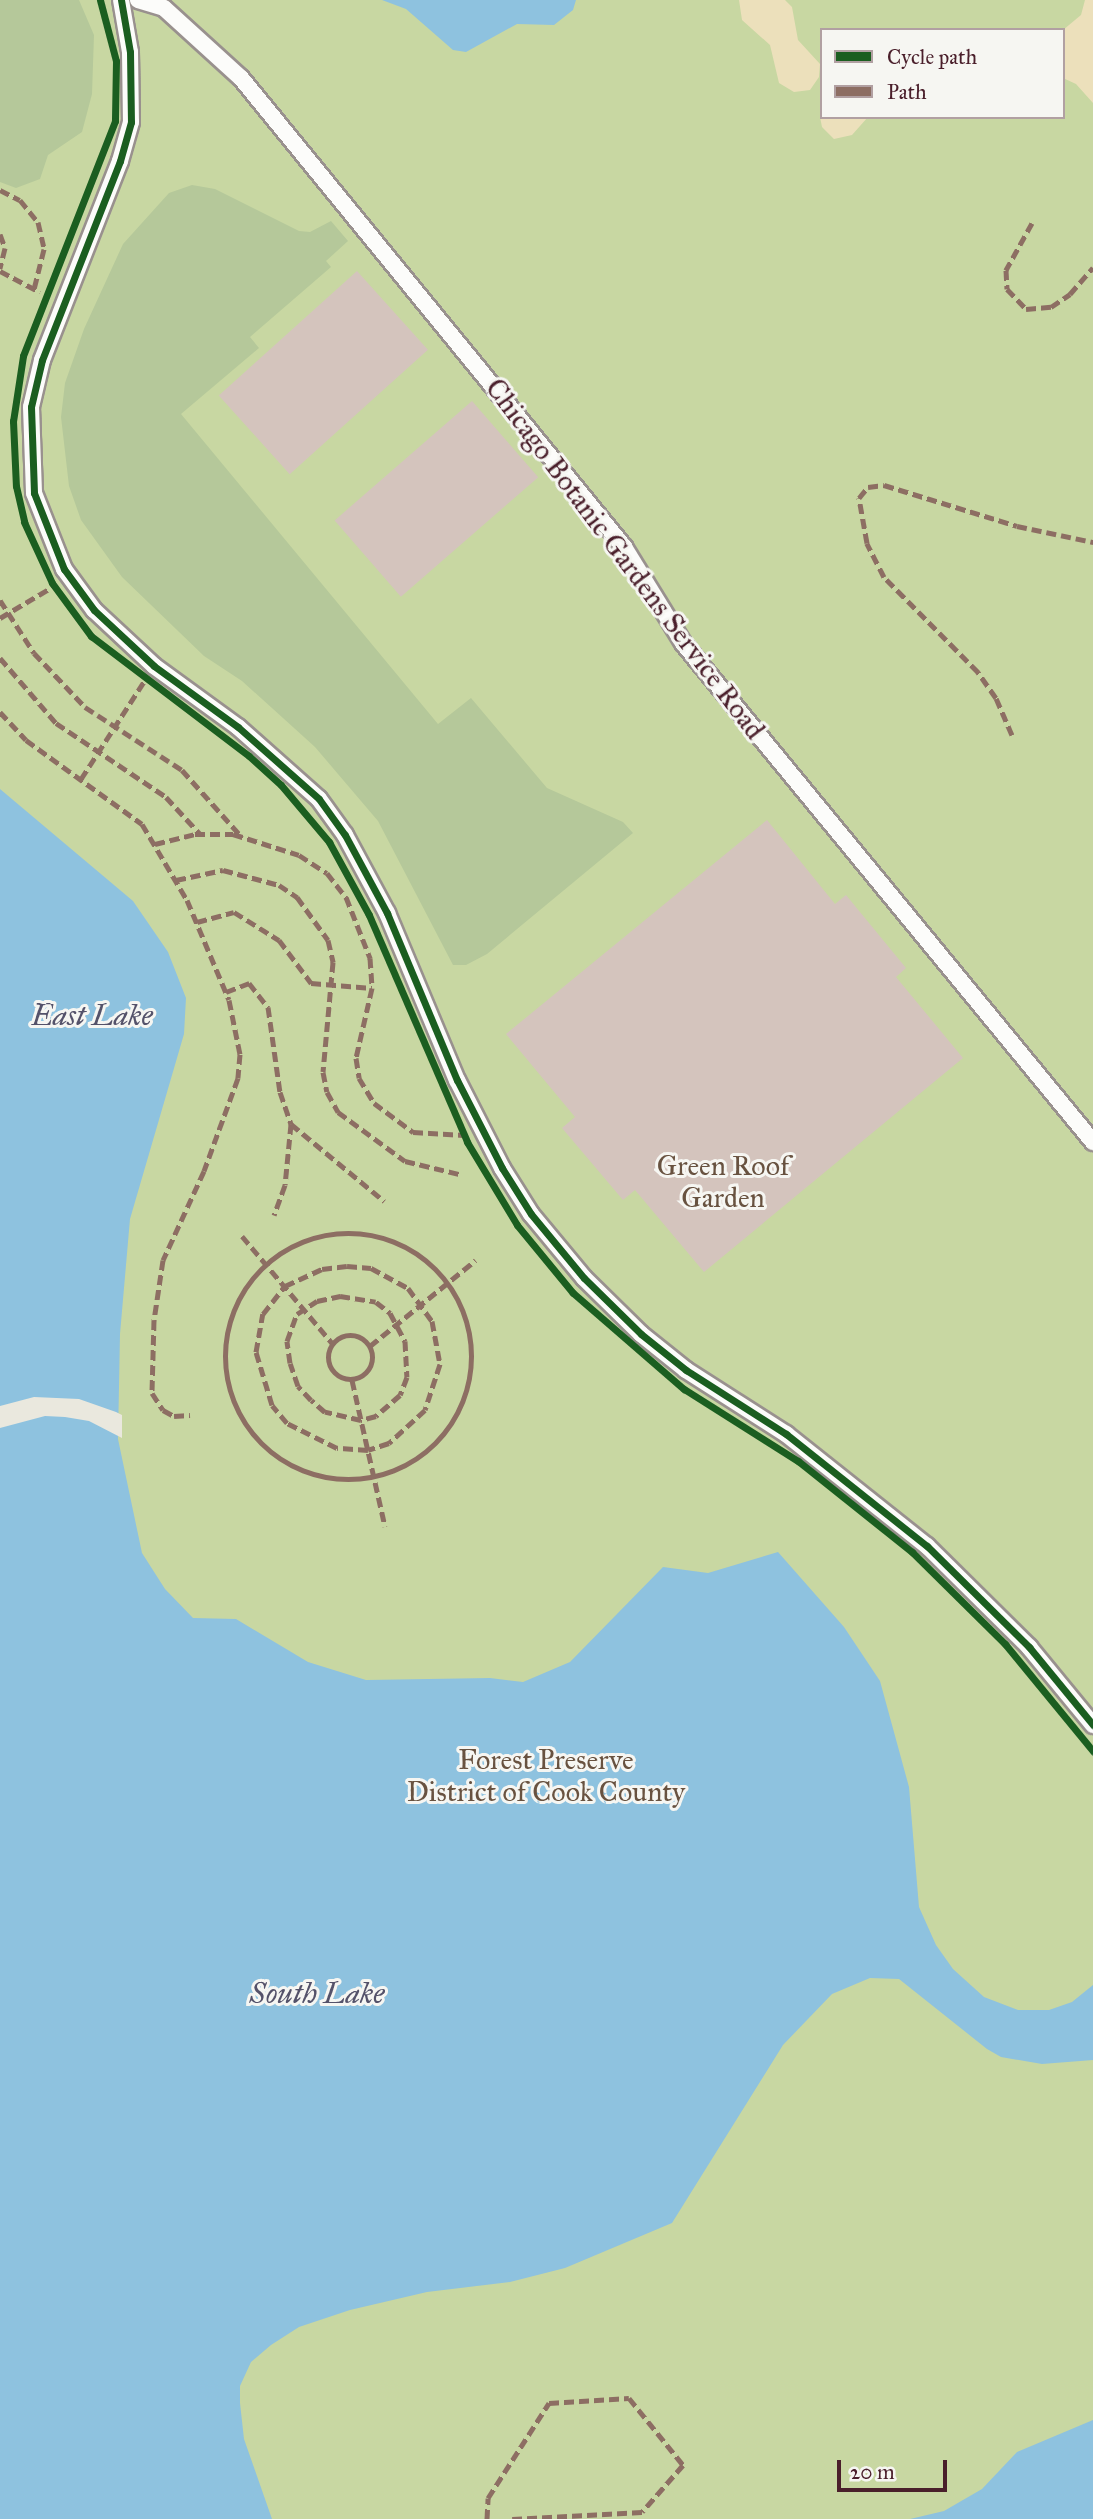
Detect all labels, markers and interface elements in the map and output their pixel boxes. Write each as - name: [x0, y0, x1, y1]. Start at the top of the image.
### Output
- legend: [820, 28, 1065, 119]
- text: Cycle path: [887, 44, 977, 70]
- text: Path: [887, 79, 927, 105]
- street label: Chicago Botanic Gardens Service Road: [478, 372, 772, 746]
- water label: East Lake: [31, 997, 153, 1033]
- park label: Green Roof Garden: [657, 1149, 789, 1215]
- park label: Forest Preserve District of Cook County: [407, 1743, 685, 1809]
- water label: South Lake: [250, 1975, 384, 2011]
- scale bar: [841, 2446, 951, 2490]
- text: 20 m: [850, 2459, 895, 2485]

